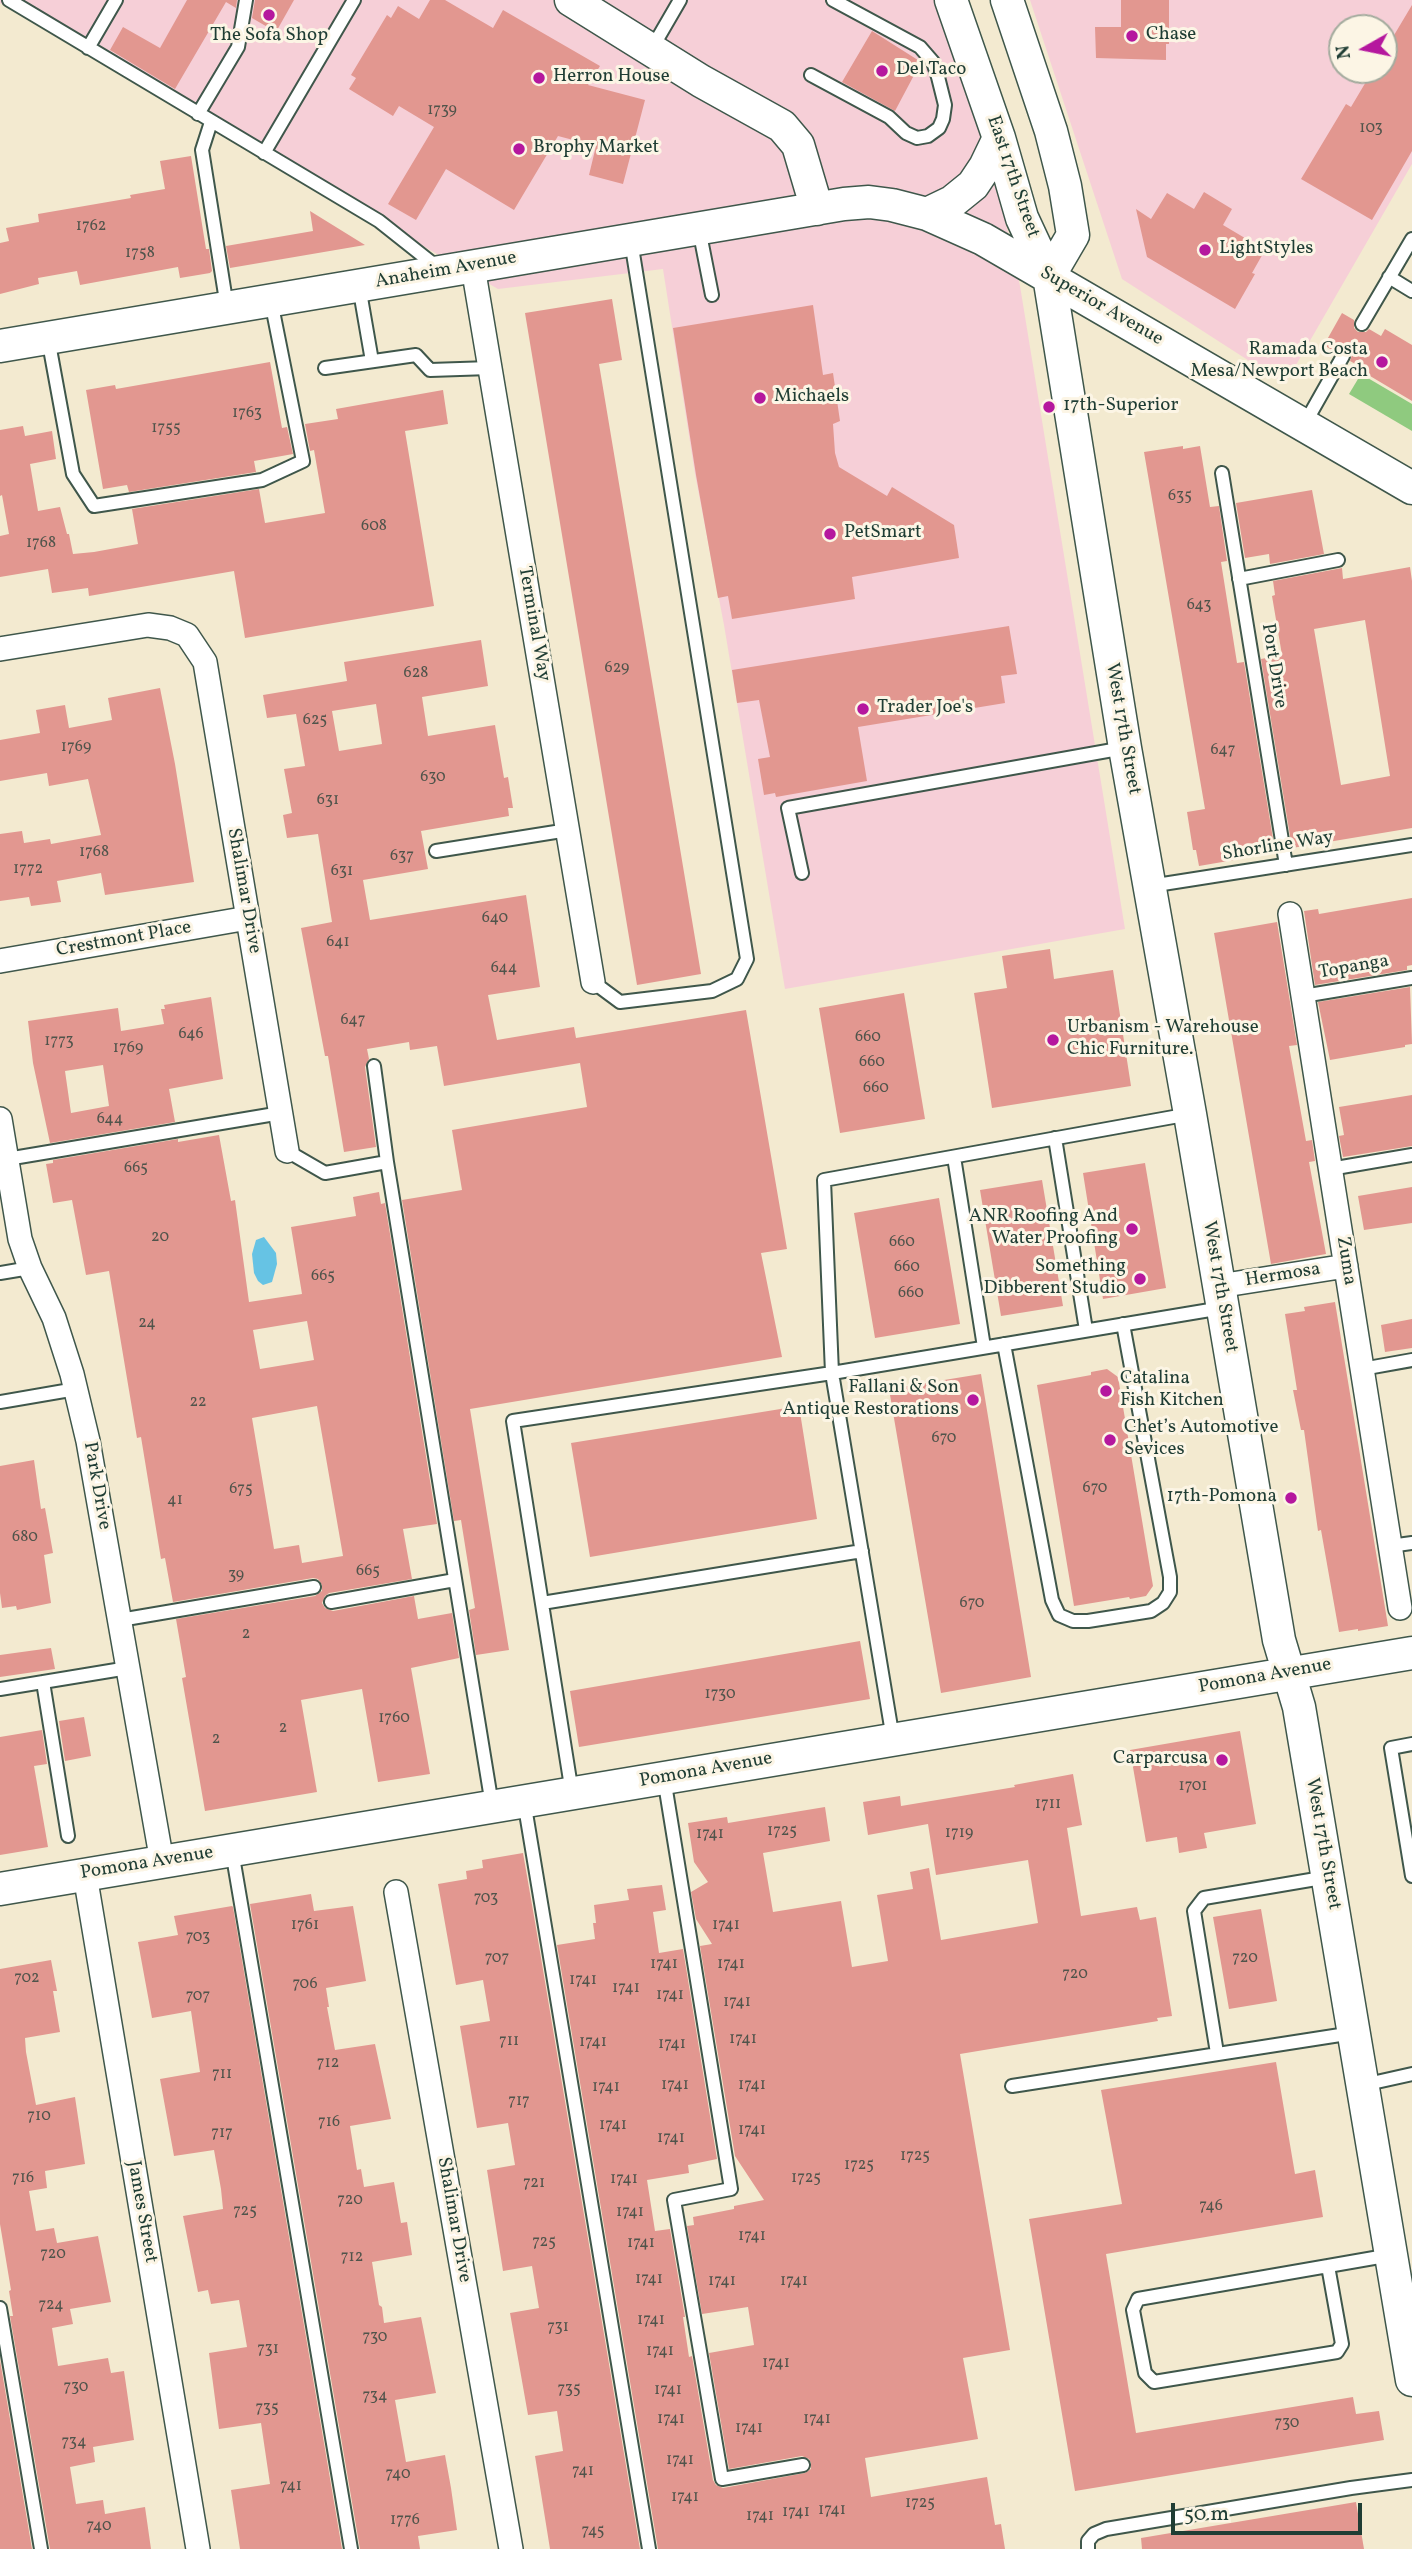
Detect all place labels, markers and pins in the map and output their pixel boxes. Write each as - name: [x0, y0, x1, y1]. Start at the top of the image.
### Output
- marker: The Sofa Shop: [261, 7, 277, 23]
- place label: Chase: [1146, 25, 1196, 47]
- place label: The Sofa Shop: [210, 26, 328, 48]
- marker: Chase: [1124, 28, 1140, 44]
- place label: Del Taco: [896, 60, 966, 82]
- marker: Del Taco: [874, 63, 890, 79]
- place label: Herron House: [553, 67, 670, 89]
- marker: Herron House: [531, 70, 547, 86]
- place label: Brophy Market: [533, 138, 659, 160]
- marker: Brophy Market: [511, 141, 527, 157]
- place label: LightStyles: [1219, 239, 1313, 261]
- marker: LightStyles: [1197, 242, 1213, 258]
- place label: Ramada Costa Mesa/Newport Beach: [1190, 340, 1368, 384]
- marker: Ramada Costa Mesa/Newport Beach: [1374, 354, 1390, 370]
- place label: Michaels: [774, 387, 849, 409]
- marker: Michaels: [752, 390, 768, 406]
- place label: 17th-Superior: [1063, 396, 1178, 418]
- marker: 17th-Superior: [1041, 399, 1057, 415]
- place label: PetSmart: [844, 523, 922, 545]
- marker: PetSmart: [822, 526, 838, 542]
- place label: Trader Joe's: [877, 698, 973, 720]
- marker: Trader Joe's: [855, 701, 871, 717]
- place label: Urbanism - Warehouse Chic Furniture.: [1067, 1018, 1259, 1062]
- marker: Urbanism - Warehouse Chic Furniture.: [1045, 1032, 1061, 1048]
- place label: ANR Roofing And Water Proofing: [969, 1207, 1118, 1251]
- marker: ANR Roofing And Water Proofing: [1124, 1221, 1140, 1237]
- place label: Something Dibberent Studio: [984, 1257, 1126, 1301]
- marker: Something Dibberent Studio: [1132, 1271, 1148, 1287]
- place label: Catalina Fish Kitchen: [1120, 1369, 1224, 1413]
- place label: Fallani & Son Antique Restorations: [783, 1378, 959, 1422]
- marker: Catalina Fish Kitchen: [1098, 1383, 1114, 1399]
- marker: Fallani & Son Antique Restorations: [965, 1392, 981, 1408]
- place label: Chet’s Automotive Sevices: [1124, 1418, 1278, 1462]
- marker: Chet’s Automotive Sevices: [1102, 1432, 1118, 1448]
- place label: 17th-Pomona: [1167, 1487, 1277, 1509]
- marker: 17th-Pomona: [1283, 1490, 1299, 1506]
- place label: Carparcusa: [1113, 1749, 1208, 1771]
- marker: Carparcusa: [1214, 1752, 1230, 1768]

